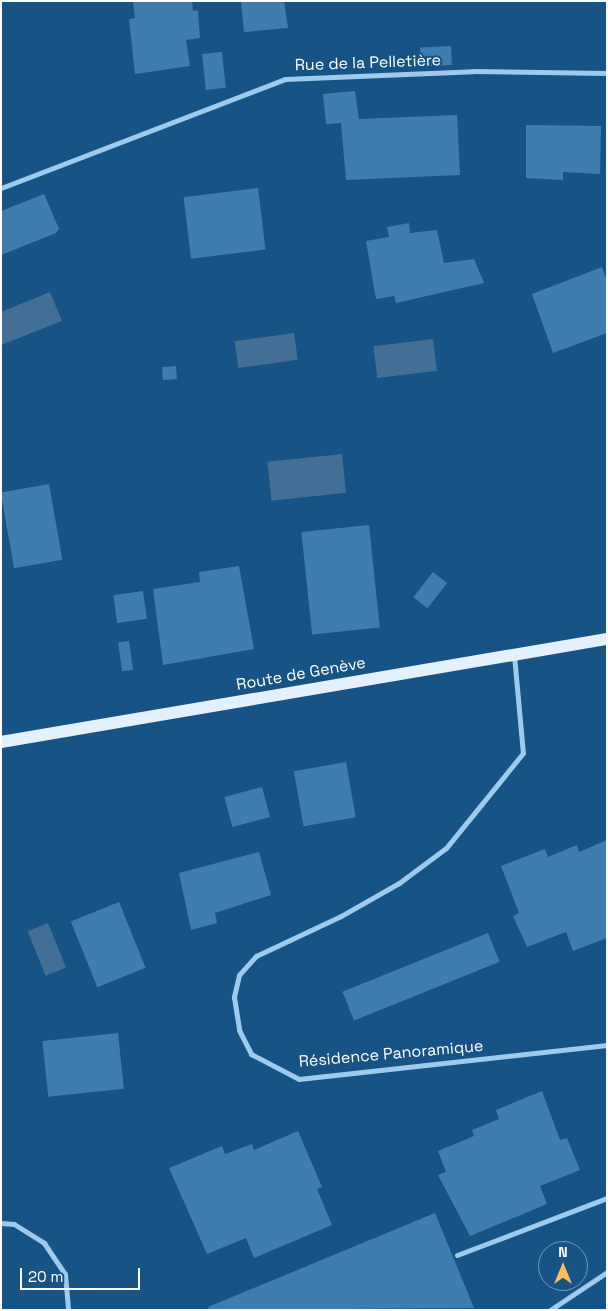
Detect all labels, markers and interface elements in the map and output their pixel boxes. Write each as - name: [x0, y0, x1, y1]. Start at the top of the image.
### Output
- street label: Rue de la Pelletière: [295, 51, 441, 75]
- street label: Route de Genève: [235, 653, 367, 695]
- street label: Résidence Panoramique: [298, 1036, 484, 1072]
- north arrow: [538, 1241, 588, 1291]
- text: N: [558, 1243, 568, 1261]
- scale bar: [22, 1258, 142, 1290]
- text: 20 m: [28, 1267, 63, 1286]

